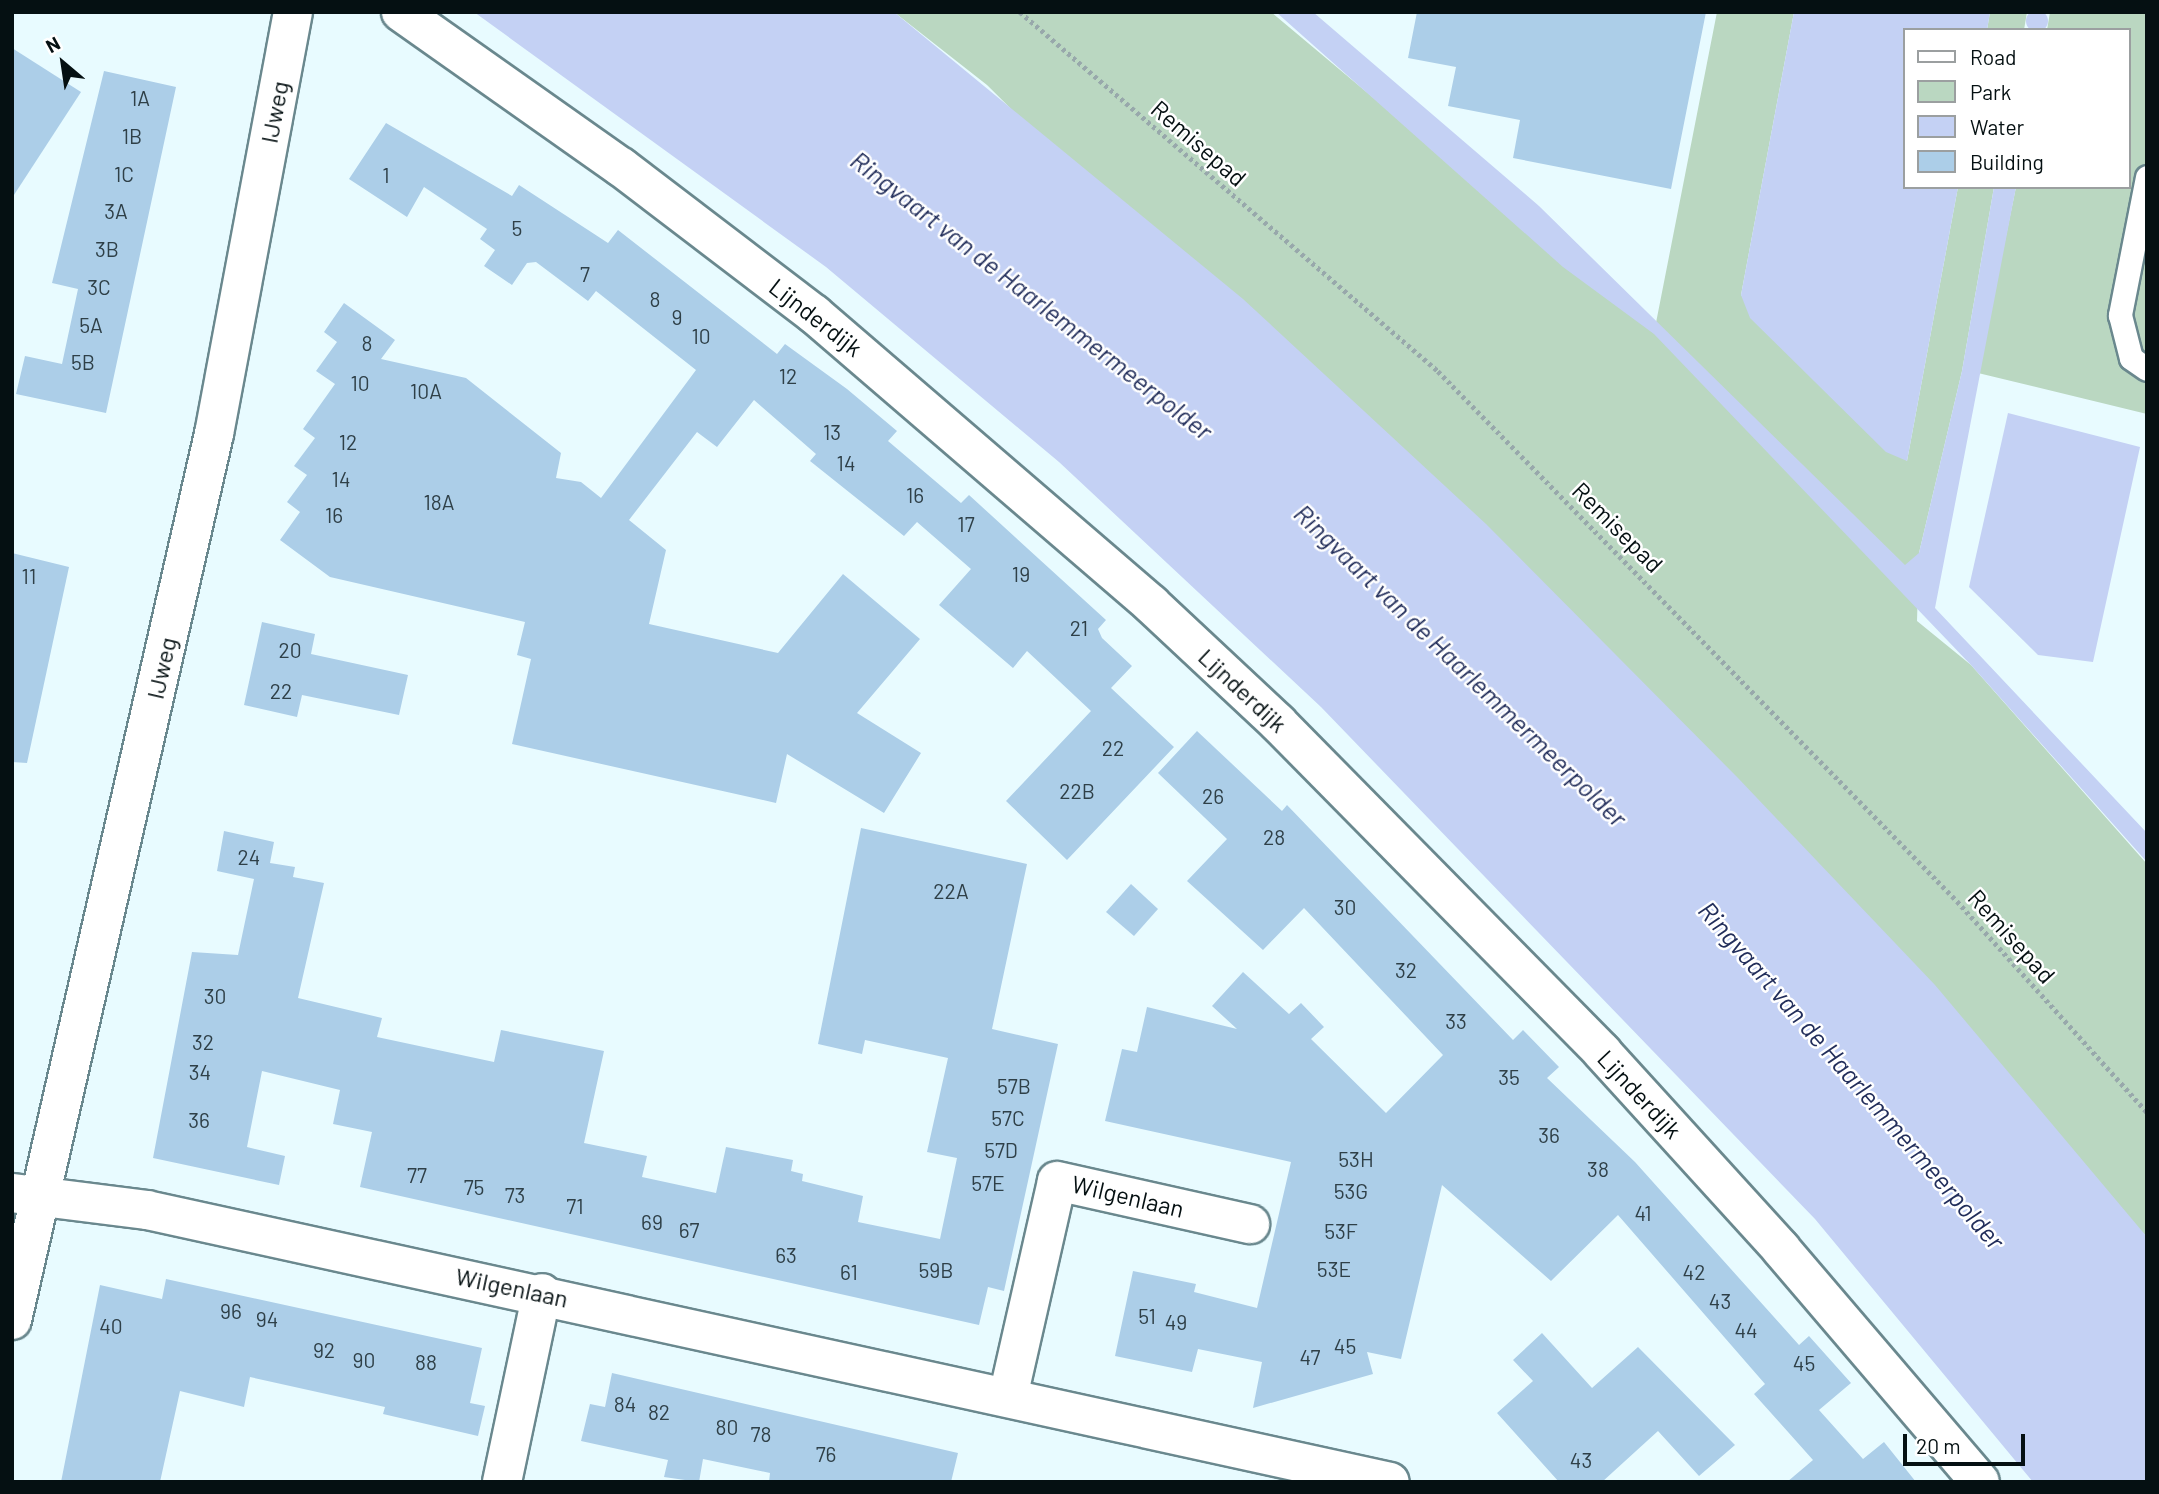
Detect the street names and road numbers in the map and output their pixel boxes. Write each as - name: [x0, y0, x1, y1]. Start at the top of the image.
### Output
- street label: IJweg: [254, 79, 294, 145]
- street label: Remisepad: [1146, 94, 1252, 192]
- street label: Lijnderdijk: [764, 272, 868, 362]
- street label: Remisepad: [1567, 476, 1669, 578]
- street label: IJweg: [140, 634, 182, 702]
- street label: Lijnderdijk: [1193, 642, 1293, 738]
- street label: Remisepad: [1962, 883, 2062, 989]
- street label: Lijnderdijk: [1592, 1044, 1688, 1144]
- street label: Wilgenlaan: [1069, 1169, 1187, 1223]
- street label: Wilgenlaan: [453, 1261, 571, 1313]

